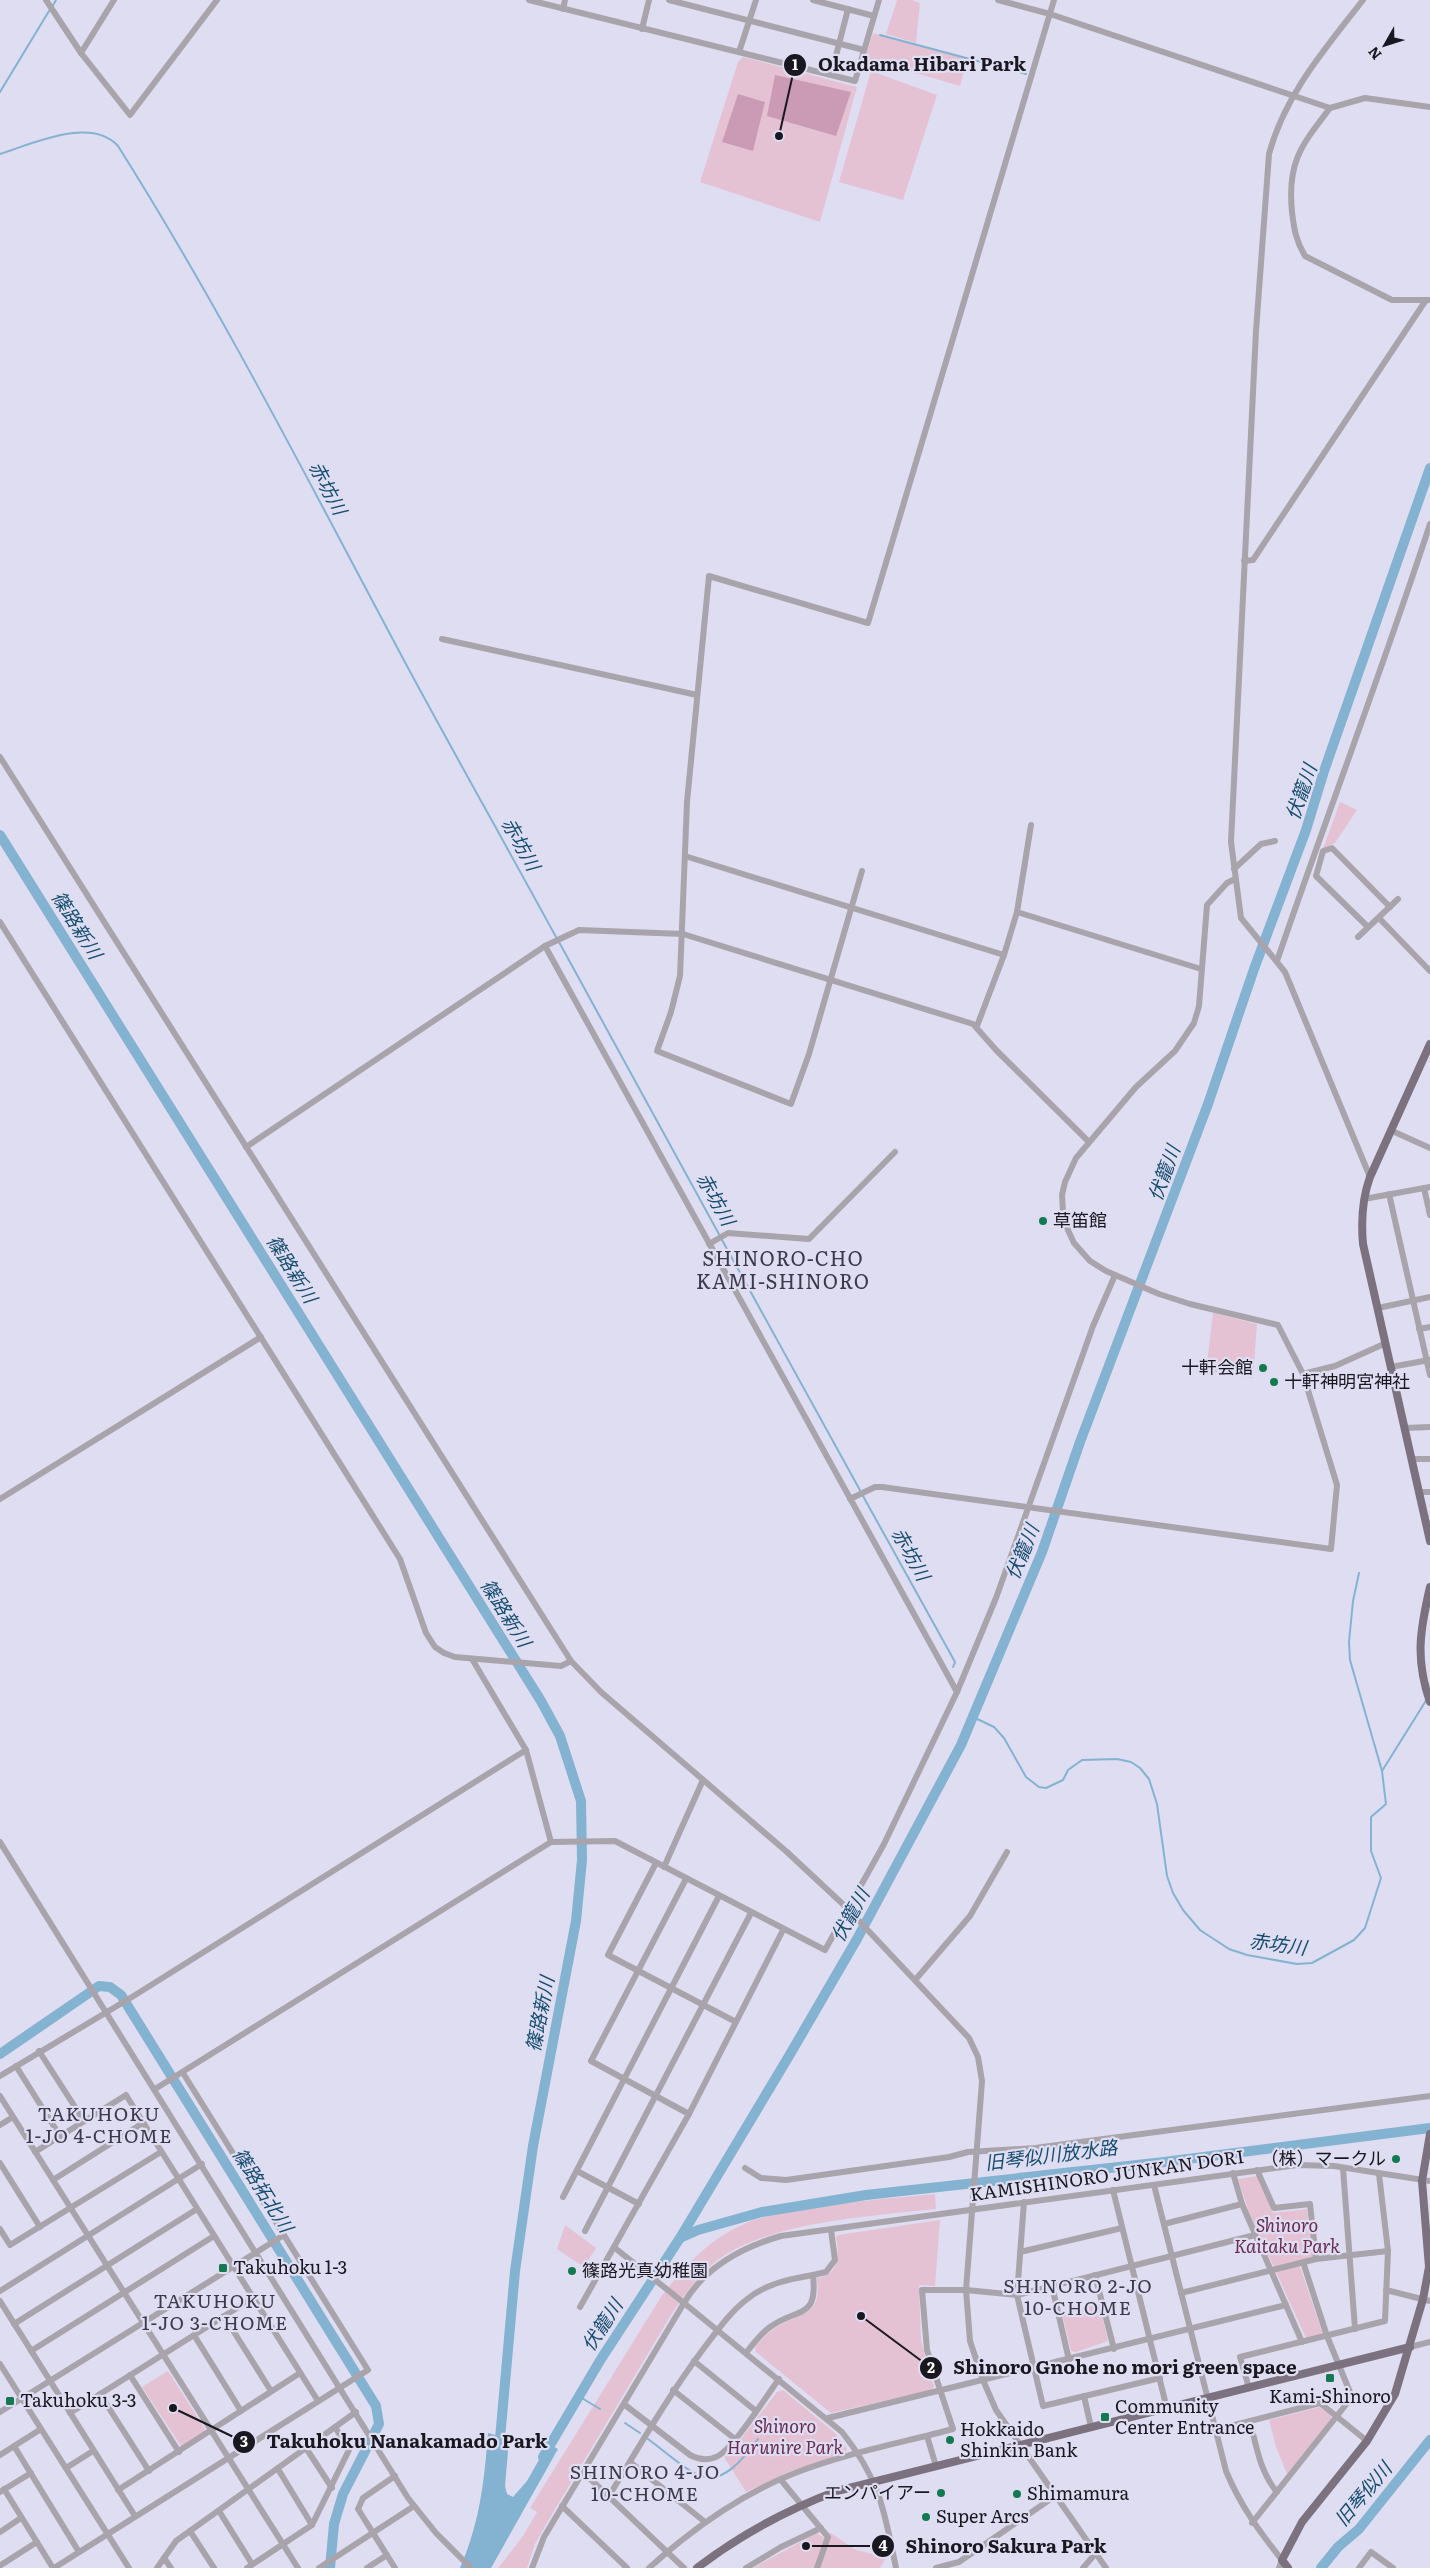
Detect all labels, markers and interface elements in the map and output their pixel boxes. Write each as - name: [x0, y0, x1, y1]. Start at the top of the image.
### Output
- north arrow: [1360, 20, 1410, 70]
- text: N: [1362, 43, 1386, 65]
- callout: Okadama Hibari Park: [783, 48, 1036, 82]
- text: Okadama Hibari Park: [818, 49, 1026, 77]
- text: 1: [792, 52, 798, 75]
- water label: 赤坊川: [303, 456, 356, 521]
- water label: 伏籠川: [1278, 758, 1323, 823]
- water label: 赤坊川: [496, 812, 549, 877]
- water label: 篠路新川: [46, 885, 111, 966]
- water label: 伏籠川: [1140, 1139, 1187, 1204]
- water label: 赤坊川: [691, 1167, 744, 1232]
- place label: 草笛館: [1053, 1206, 1107, 1233]
- marker: 草笛館: [1037, 1215, 1049, 1227]
- water label: 篠路新川: [261, 1229, 326, 1310]
- district label: SHINORO-CHO KAMI-SHINORO: [696, 1242, 870, 1295]
- place label: 十軒会館: [1181, 1353, 1253, 1380]
- marker: 十軒会館: [1257, 1362, 1269, 1374]
- place label: 十軒神明宮神社: [1284, 1367, 1410, 1394]
- marker: 十軒神明宮神社: [1268, 1376, 1280, 1388]
- water label: 伏籠川: [997, 1518, 1045, 1583]
- water label: 赤坊川: [886, 1522, 939, 1587]
- water label: 篠路新川: [475, 1573, 540, 1654]
- water label: 伏籠川: [823, 1881, 876, 1946]
- water label: 赤坊川: [1248, 1925, 1310, 1961]
- water label: 篠路新川: [518, 1972, 560, 2054]
- district label: TAKUHOKU 1-JO 4-CHOME: [26, 2099, 172, 2149]
- water label: 旧琴似川放水路: [983, 2132, 1121, 2176]
- water label: 篠路拓北川: [227, 2142, 302, 2239]
- street label: KAMISHINORO JUNKAN DORI: [968, 2142, 1246, 2207]
- place label: （株）マークル: [1261, 2144, 1386, 2171]
- marker: （株）マークル: [1390, 2153, 1402, 2165]
- park label: Shinoro Kaitaku Park: [1234, 2211, 1340, 2259]
- place label: Takuhoku 1-3: [233, 2253, 347, 2280]
- place label: 篠路光真幼稚園: [582, 2256, 708, 2283]
- marker: Takuhoku 1-3: [217, 2262, 229, 2274]
- marker: 篠路光真幼稚園: [566, 2265, 578, 2277]
- district label: SHINORO 2-JO 10-CHOME: [1003, 2271, 1153, 2321]
- district label: TAKUHOKU 1-JO 3-CHOME: [142, 2286, 288, 2336]
- water label: 伏籠川: [574, 2291, 630, 2356]
- callout: Shinoro Gnohe no mori green space: [919, 2351, 1307, 2385]
- text: Shinoro Gnohe no mori green space: [953, 2352, 1297, 2380]
- text: 2: [927, 2355, 935, 2378]
- marker: Kami-Shinoro: [1324, 2372, 1336, 2384]
- place label: Kami-Shinoro: [1269, 2382, 1391, 2409]
- place label: Takuhoku 3-3: [20, 2386, 137, 2413]
- place label: Community Center Entrance: [1115, 2392, 1254, 2440]
- marker: Takuhoku 3-3: [4, 2395, 16, 2407]
- marker: Community Center Entrance: [1099, 2411, 1111, 2423]
- park label: Shinoro Harunire Park: [727, 2412, 843, 2460]
- place label: Hokkaido Shinkin Bank: [960, 2415, 1078, 2463]
- callout: Takuhoku Nanakamado Park: [232, 2425, 558, 2459]
- text: Takuhoku Nanakamado Park: [266, 2426, 548, 2454]
- text: 3: [240, 2429, 248, 2452]
- marker: Hokkaido Shinkin Bank: [944, 2434, 956, 2446]
- water label: 旧琴似川: [1327, 2454, 1399, 2531]
- district label: SHINORO 4-JO 10-CHOME: [570, 2457, 720, 2507]
- place label: エンパイアー: [824, 2478, 931, 2505]
- place label: Shimamura: [1027, 2479, 1130, 2506]
- marker: エンパイアー: [935, 2487, 947, 2499]
- marker: Shimamura: [1011, 2488, 1023, 2500]
- place label: Super Arcs: [936, 2502, 1029, 2529]
- marker: Super Arcs: [920, 2511, 932, 2523]
- callout: Shinoro Sakura Park: [871, 2529, 1117, 2563]
- text: Shinoro Sakura Park: [905, 2531, 1107, 2559]
- text: 4: [878, 2533, 888, 2556]

